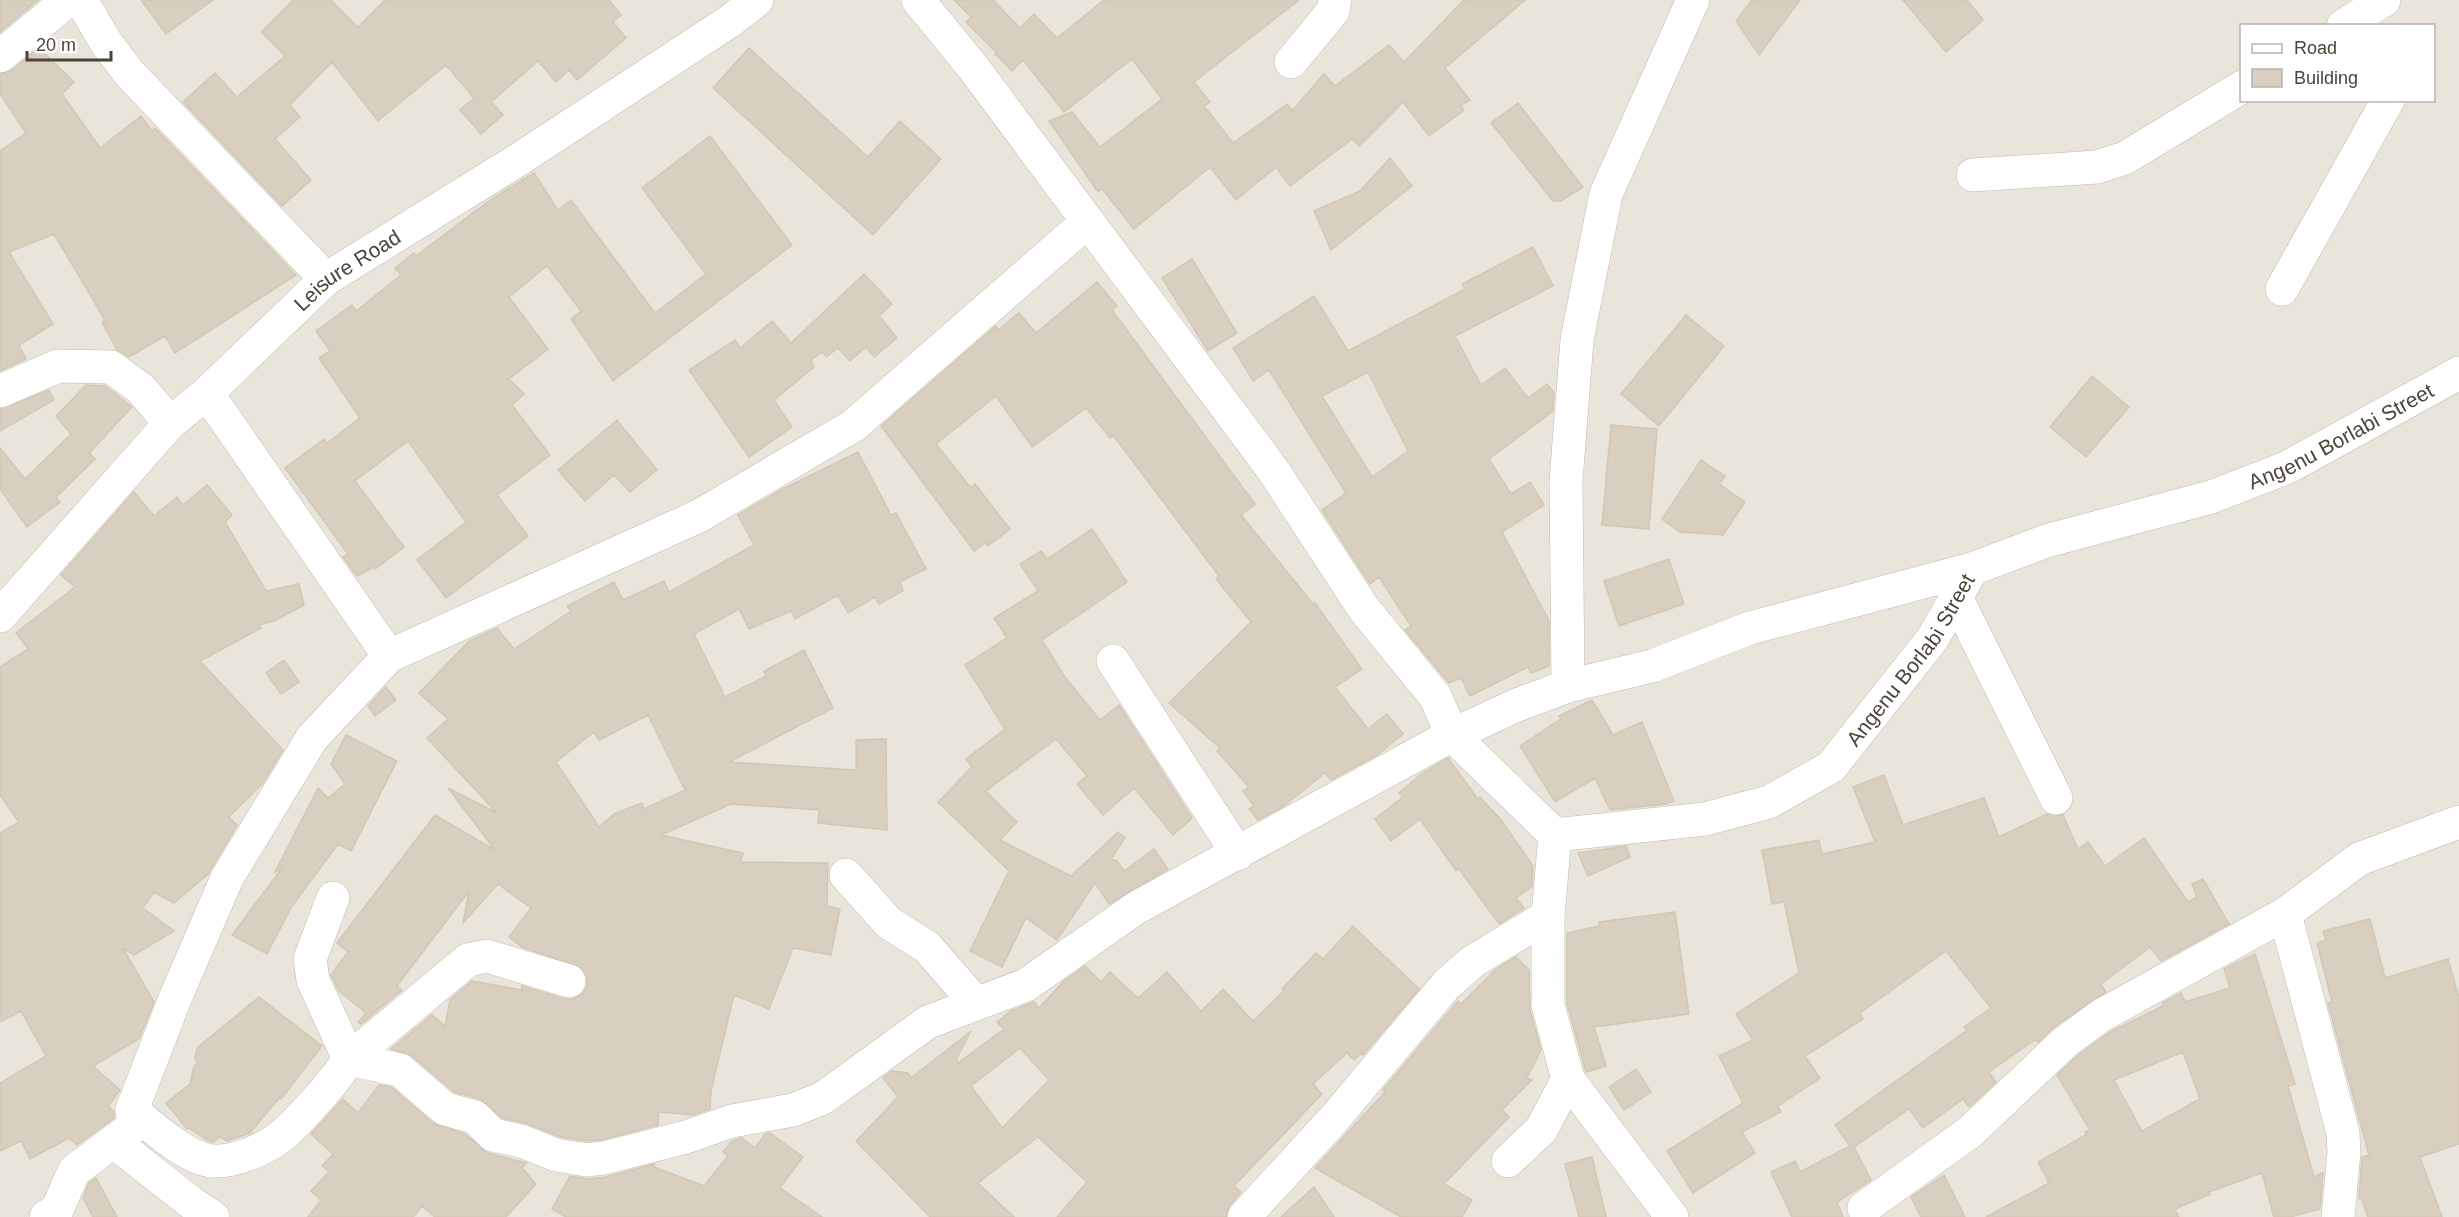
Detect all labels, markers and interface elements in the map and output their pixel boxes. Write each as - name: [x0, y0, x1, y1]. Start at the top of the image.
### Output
- scale bar: [27, 24, 111, 62]
- legend: [2240, 24, 2435, 102]
- text: 20 m: [36, 35, 76, 55]
- text: Road: [2294, 38, 2337, 58]
- text: Building: [2294, 68, 2358, 88]
- street label: Leisure Road: [289, 225, 404, 315]
- street label: Angenu Borlabi Street: [2245, 378, 2437, 493]
- street label: Angenu Borlabi Street: [1841, 569, 1979, 750]

